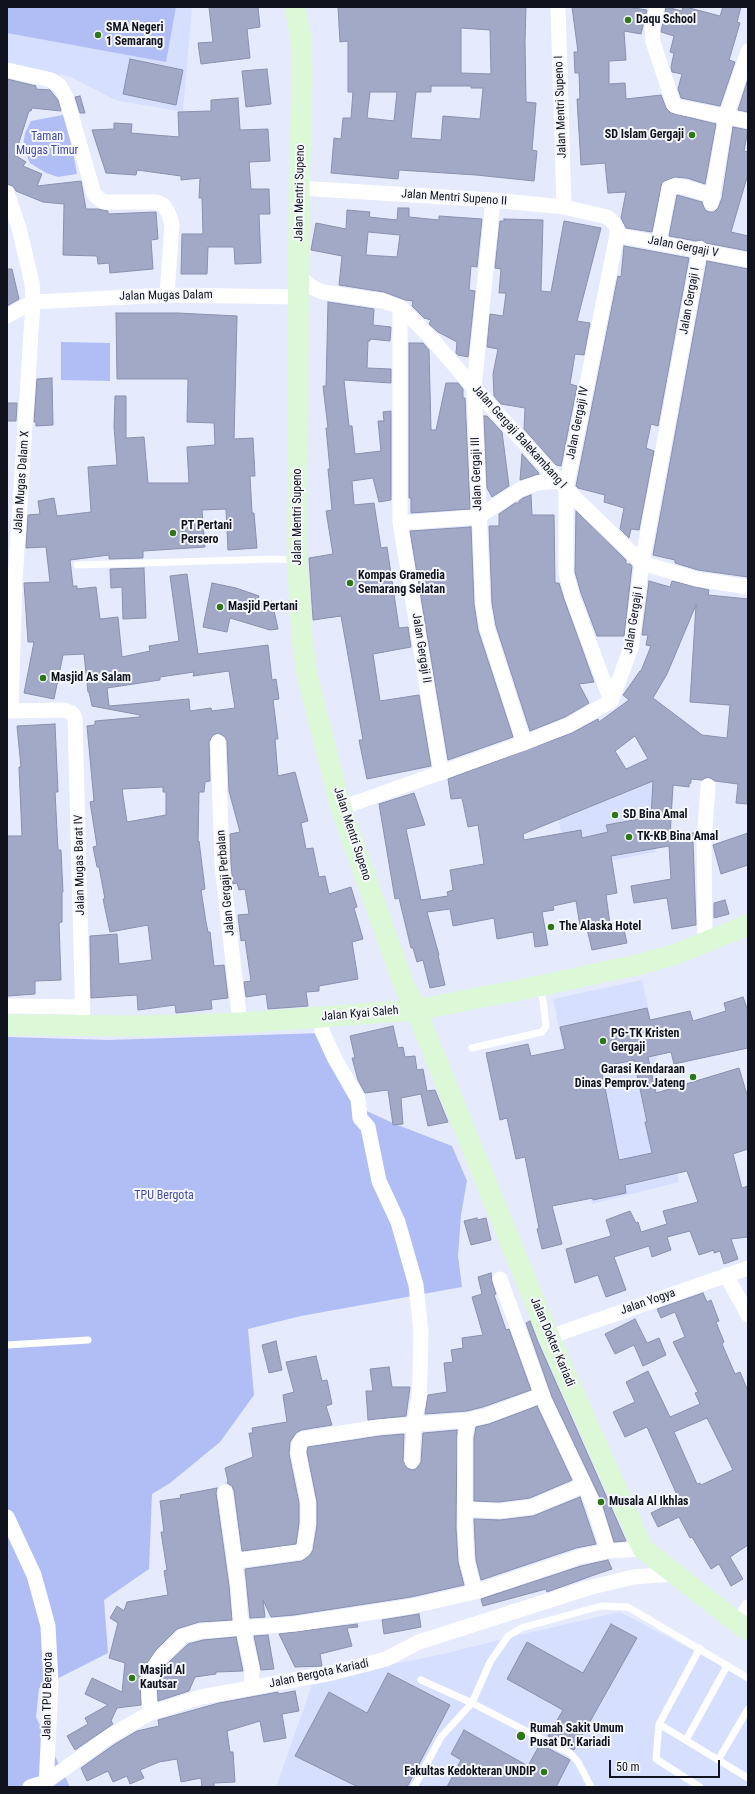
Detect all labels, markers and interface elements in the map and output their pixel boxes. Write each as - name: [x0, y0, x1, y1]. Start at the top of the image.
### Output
- place label: Daqu School: [636, 13, 696, 27]
- marker: Daqu School: [623, 15, 633, 25]
- place label: SMA Negeri 1 Semarang: [106, 21, 163, 49]
- marker: SMA Negeri 1 Semarang: [93, 30, 103, 40]
- street label: Jalan Mentri Supeno I: [552, 55, 570, 159]
- place label: SD Islam Gergaji: [605, 128, 684, 142]
- park label: Taman Mugas Timur: [16, 130, 78, 158]
- marker: SD Islam Gergaji: [687, 130, 697, 140]
- street label: Jalan Mentri Supeno: [292, 144, 308, 242]
- street label: Jalan Mentri Supeno II: [401, 187, 507, 209]
- street label: Jalan Gergaji V: [647, 233, 719, 261]
- street label: Jalan Gergaji I: [677, 266, 703, 336]
- street label: Jalan Mugas Dalam: [119, 288, 213, 304]
- street label: Jalan Gergaji Balekambang I: [469, 382, 569, 492]
- street label: Jalan Gergaji IV: [564, 385, 592, 461]
- street label: Jalan Mugas Dalam X: [11, 430, 33, 534]
- street label: Jalan Gergaji III: [469, 437, 485, 511]
- street label: Jalan Mentri Supeno: [291, 468, 305, 566]
- place label: PT Pertani Persero: [181, 519, 232, 547]
- marker: PT Pertani Persero: [168, 528, 178, 538]
- place label: Kompas Gramedia Semarang Selatan: [358, 569, 445, 597]
- marker: Kompas Gramedia Semarang Selatan: [345, 578, 355, 588]
- street label: Jalan Gergaji I: [622, 585, 646, 655]
- place label: Masjid Pertani: [228, 600, 298, 614]
- marker: Masjid Pertani: [215, 602, 225, 612]
- street label: Jalan Gergaji II: [408, 612, 434, 684]
- place label: Masjid As Salam: [51, 671, 131, 685]
- marker: Masjid As Salam: [38, 673, 48, 683]
- street label: Jalan Mentri Supeno: [330, 786, 374, 882]
- place label: SD Bina Amal: [623, 808, 688, 822]
- marker: SD Bina Amal: [610, 810, 620, 820]
- street label: Jalan Mugas Barat IV: [72, 814, 88, 916]
- street label: Jalan Gergaji Perbalan: [214, 829, 238, 937]
- place label: TK-KB Bina Amal: [637, 830, 718, 844]
- marker: TK-KB Bina Amal: [624, 832, 634, 842]
- place label: The Alaska Hotel: [559, 920, 641, 934]
- marker: The Alaska Hotel: [546, 922, 556, 932]
- street label: Jalan Kyai Saleh: [321, 1003, 399, 1025]
- place label: PG-TK Kristen Gergaji: [611, 1027, 680, 1055]
- marker: PG-TK Kristen Gergaji: [598, 1036, 608, 1046]
- place label: Garasi Kendaraan Dinas Pemprov. Jateng: [575, 1063, 685, 1091]
- marker: Garasi Kendaraan Dinas Pemprov. Jateng: [688, 1072, 698, 1082]
- park label: TPU Bergota: [134, 1189, 194, 1203]
- street label: Jalan Yogya: [619, 1286, 677, 1318]
- street label: Jalan Dokter Kariadi: [527, 1295, 577, 1389]
- place label: Musala Al Ikhlas: [609, 1495, 689, 1509]
- marker: Musala Al Ikhlas: [596, 1497, 606, 1507]
- street label: Jalan TPU Bergota: [40, 1652, 56, 1740]
- street label: Jalan Bergota Kariadi: [268, 1656, 370, 1692]
- place label: Masjid Al Kautsar: [140, 1664, 185, 1692]
- marker: Masjid Al Kautsar: [127, 1673, 137, 1683]
- place label: Rumah Sakit Umum Pusat Dr. Kariadi: [530, 1722, 624, 1750]
- marker: Rumah Sakit Umum Pusat Dr. Kariadi: [515, 1730, 527, 1742]
- scale bar: [611, 1752, 722, 1778]
- text: 50 m: [616, 1760, 640, 1774]
- place label: Fakultas Kedokteran UNDIP: [404, 1765, 536, 1779]
- marker: Fakultas Kedokteran UNDIP: [539, 1767, 549, 1777]

